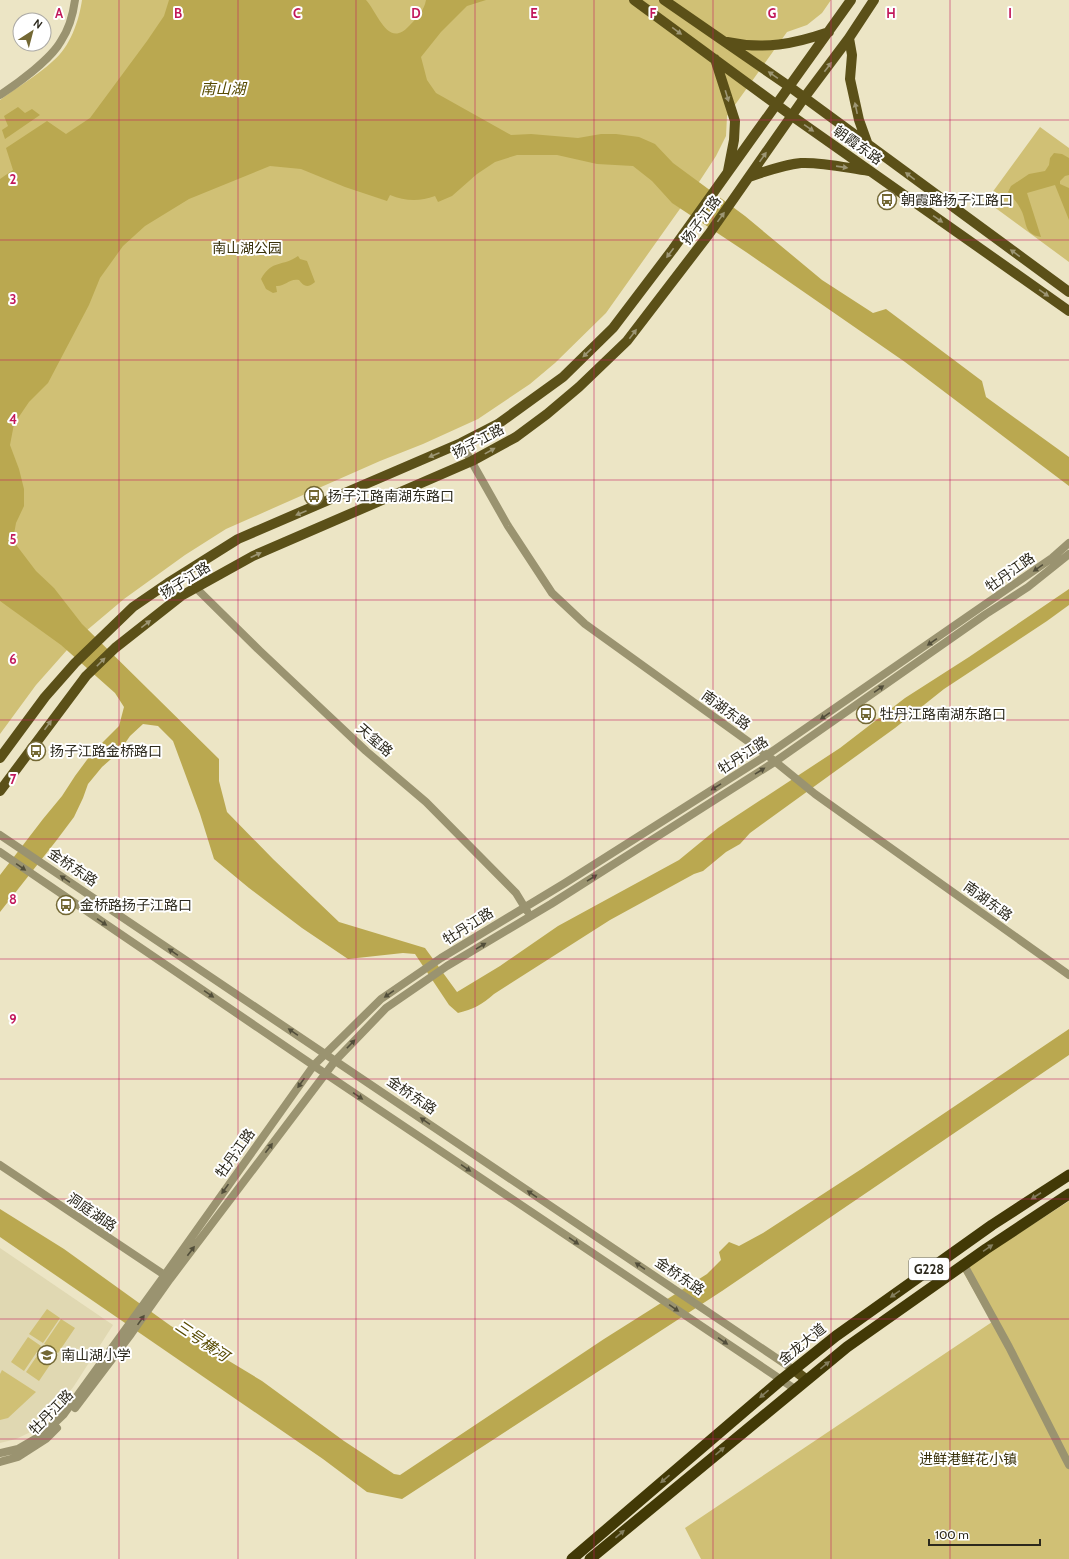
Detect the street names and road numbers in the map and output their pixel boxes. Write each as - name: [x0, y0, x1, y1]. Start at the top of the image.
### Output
- street label: 朝霞东路: [830, 122, 886, 168]
- street label: 扬子江路: [677, 192, 725, 248]
- street label: 扬子江路: [449, 420, 507, 462]
- street label: 牡丹江路: [982, 549, 1038, 595]
- street label: 扬子江路: [156, 558, 214, 602]
- street label: 南湖东路: [698, 686, 754, 734]
- street label: 天玺路: [353, 719, 397, 761]
- street label: 牡丹江路: [715, 732, 771, 778]
- street label: 金桥东路: [45, 844, 101, 890]
- street label: 南湖东路: [960, 877, 1016, 925]
- street label: 牡丹江路: [439, 904, 497, 948]
- street label: 金桥东路: [384, 1072, 440, 1118]
- street label: 牡丹江路: [212, 1125, 258, 1181]
- street label: 洞庭湖路: [64, 1189, 120, 1235]
- street label: 金桥东路: [652, 1253, 708, 1299]
- road number: G228: [909, 1258, 949, 1280]
- street label: 金龙大道: [775, 1319, 829, 1369]
- street label: 牡丹江路: [25, 1386, 77, 1438]

